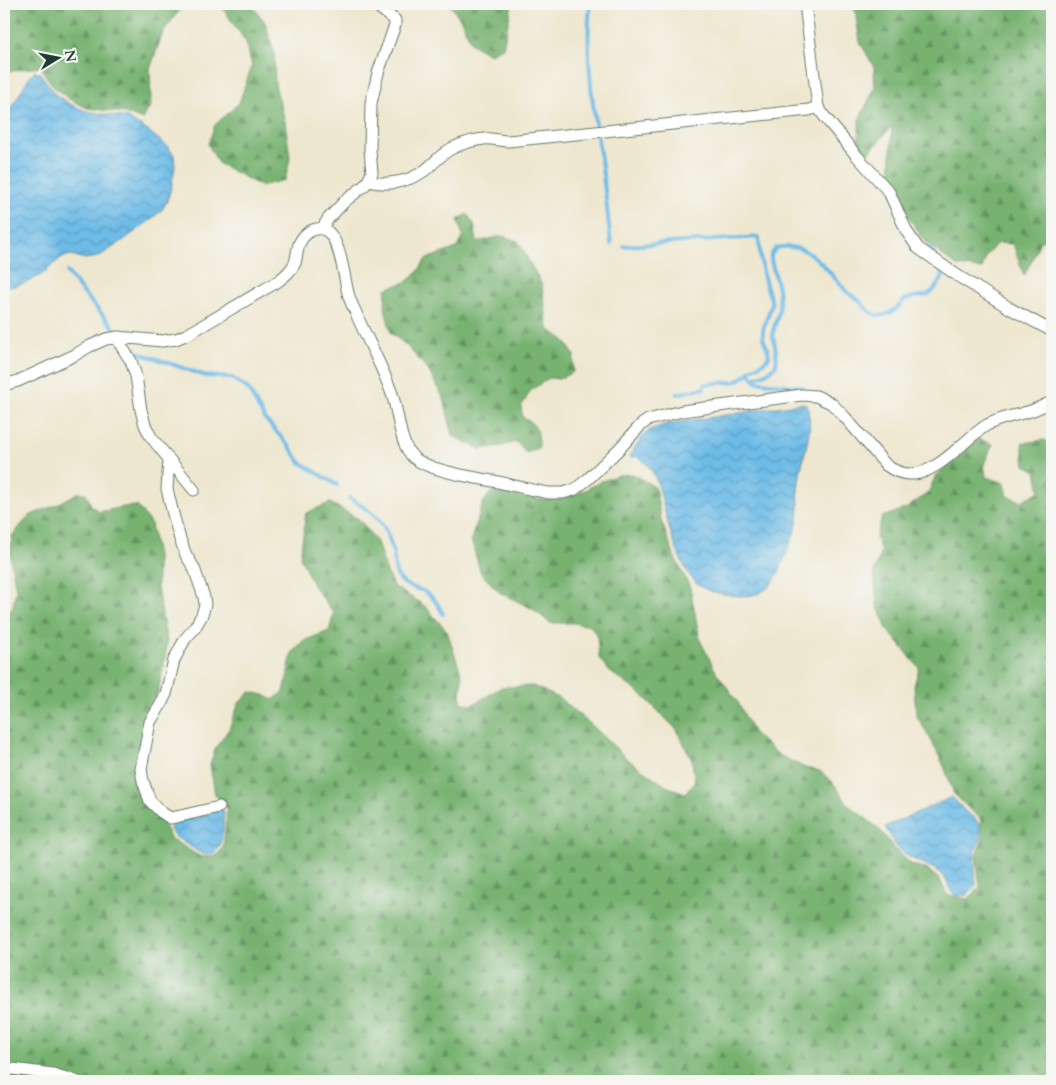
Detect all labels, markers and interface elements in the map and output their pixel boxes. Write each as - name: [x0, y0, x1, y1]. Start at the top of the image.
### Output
- north arrow: [32, 32, 82, 82]
- text: N: [60, 48, 81, 63]

